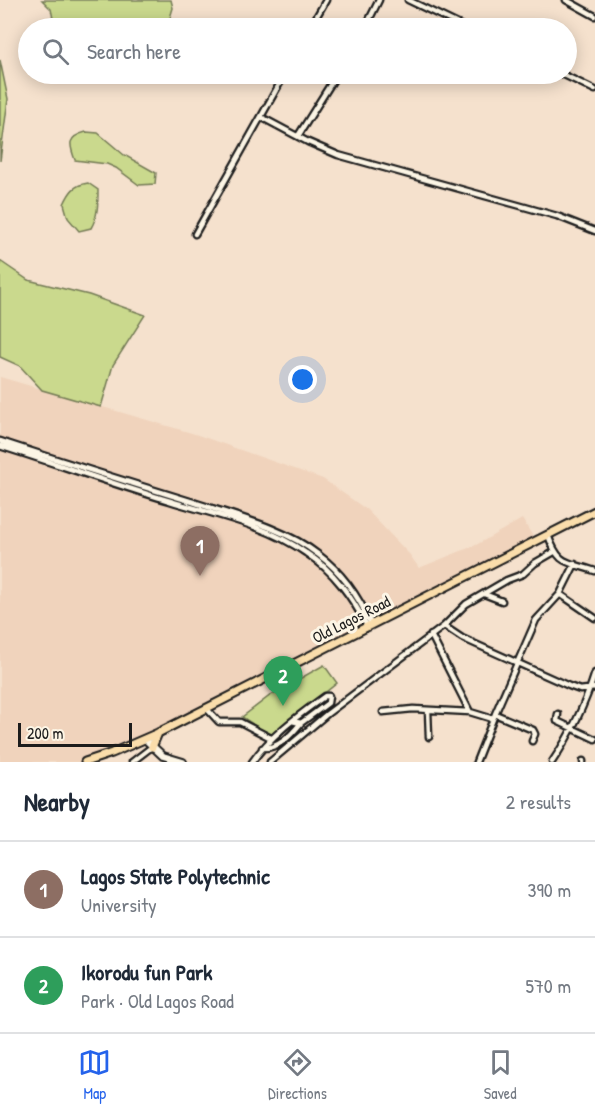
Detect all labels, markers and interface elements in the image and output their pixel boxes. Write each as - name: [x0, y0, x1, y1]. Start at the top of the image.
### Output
- search box: [18, 18, 577, 84]
- icon: search: [39, 35, 72, 68]
- text: Search here: [87, 36, 181, 66]
- your location: [288, 365, 317, 394]
- pin: 1: [180, 526, 220, 576]
- street label: Old Lagos Road: [308, 590, 394, 648]
- pin: 2: [264, 656, 302, 706]
- scale bar: [18, 720, 132, 748]
- text: 200 m: [27, 722, 63, 744]
- text: Nearby: [24, 784, 90, 819]
- text: 2 results: [506, 788, 571, 815]
- text: Lagos State Polytechnic: [81, 861, 270, 891]
- text: 1: [40, 876, 47, 903]
- text: 390 m: [528, 876, 571, 903]
- text: University: [81, 891, 157, 918]
- text: Ikorodu fun Park: [81, 957, 212, 987]
- text: 2: [39, 972, 48, 999]
- text: 570 m: [525, 972, 571, 999]
- text: Park · Old Lagos Road: [81, 987, 234, 1014]
- tab: Map: [78, 1046, 111, 1104]
- tab: Directions: [268, 1046, 327, 1104]
- tab: Saved: [484, 1046, 517, 1104]

